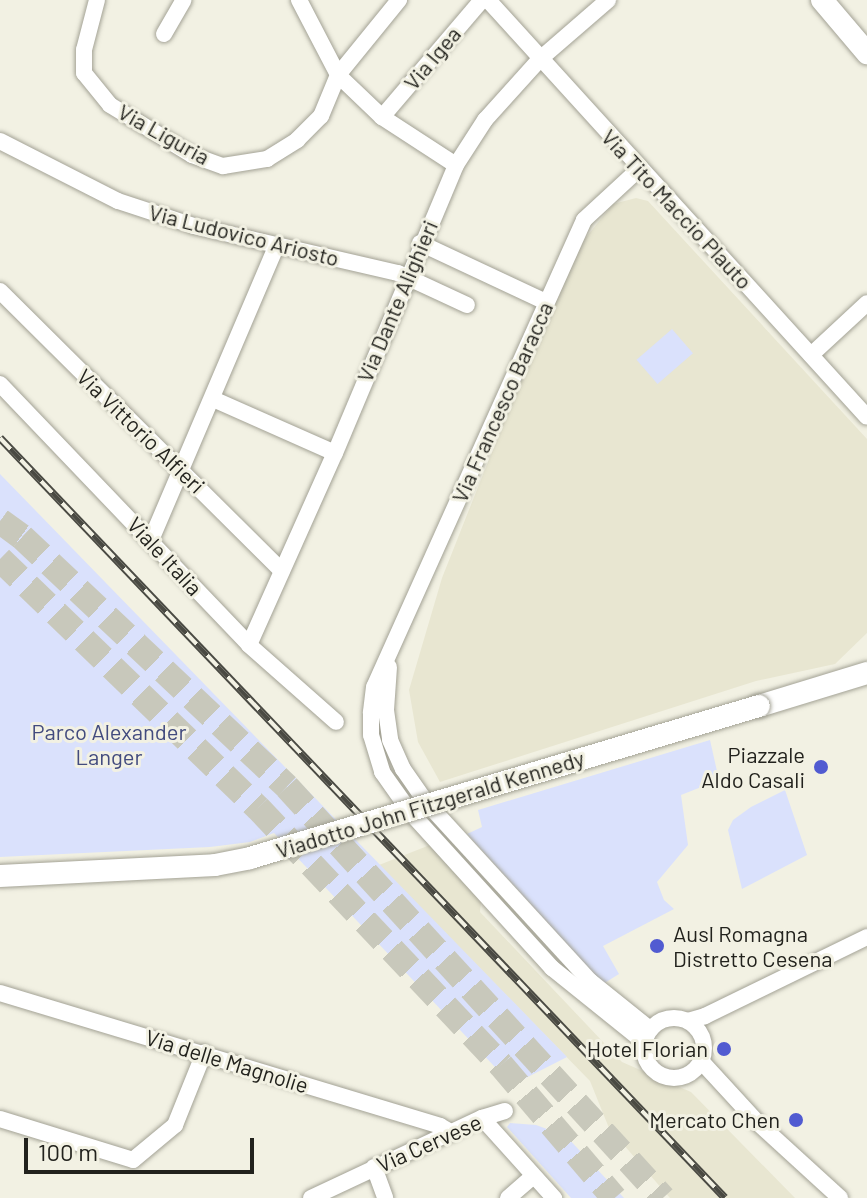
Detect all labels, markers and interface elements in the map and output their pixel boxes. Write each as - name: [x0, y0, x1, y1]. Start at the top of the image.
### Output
- street label: Via Igea: [398, 21, 466, 95]
- street label: Via Liguria: [114, 98, 214, 170]
- street label: Via Tito Maccio Plauto: [596, 124, 758, 294]
- street label: Via Ludovico Ariosto: [146, 199, 342, 271]
- street label: Via Dante Alighieri: [351, 216, 443, 386]
- street label: Via Francesco Baracca: [446, 298, 558, 506]
- street label: Via Vittorio Alfieri: [72, 363, 210, 499]
- street label: Viale Italia: [122, 511, 208, 601]
- park label: Parco Alexander Langer: [32, 718, 186, 770]
- place label: Piazzale Aldo Casali: [701, 741, 805, 792]
- street label: Viadotto John Fitzgerald Kennedy: [273, 744, 587, 864]
- marker: Piazzale Aldo Casali: [812, 758, 830, 776]
- place label: Ausl Romagna Distretto Cesena: [673, 920, 833, 972]
- marker: Ausl Romagna Distretto Cesena: [648, 937, 666, 955]
- street label: Via delle Magnolie: [142, 1024, 312, 1098]
- place label: Hotel Florian: [587, 1036, 708, 1062]
- marker: Hotel Florian: [715, 1040, 733, 1058]
- place label: Mercato Chen: [649, 1107, 780, 1133]
- street label: Via Cervese: [373, 1108, 485, 1178]
- marker: Mercato Chen: [787, 1111, 805, 1129]
- scale bar: [28, 1122, 258, 1172]
- text: 100 m: [38, 1137, 98, 1166]

